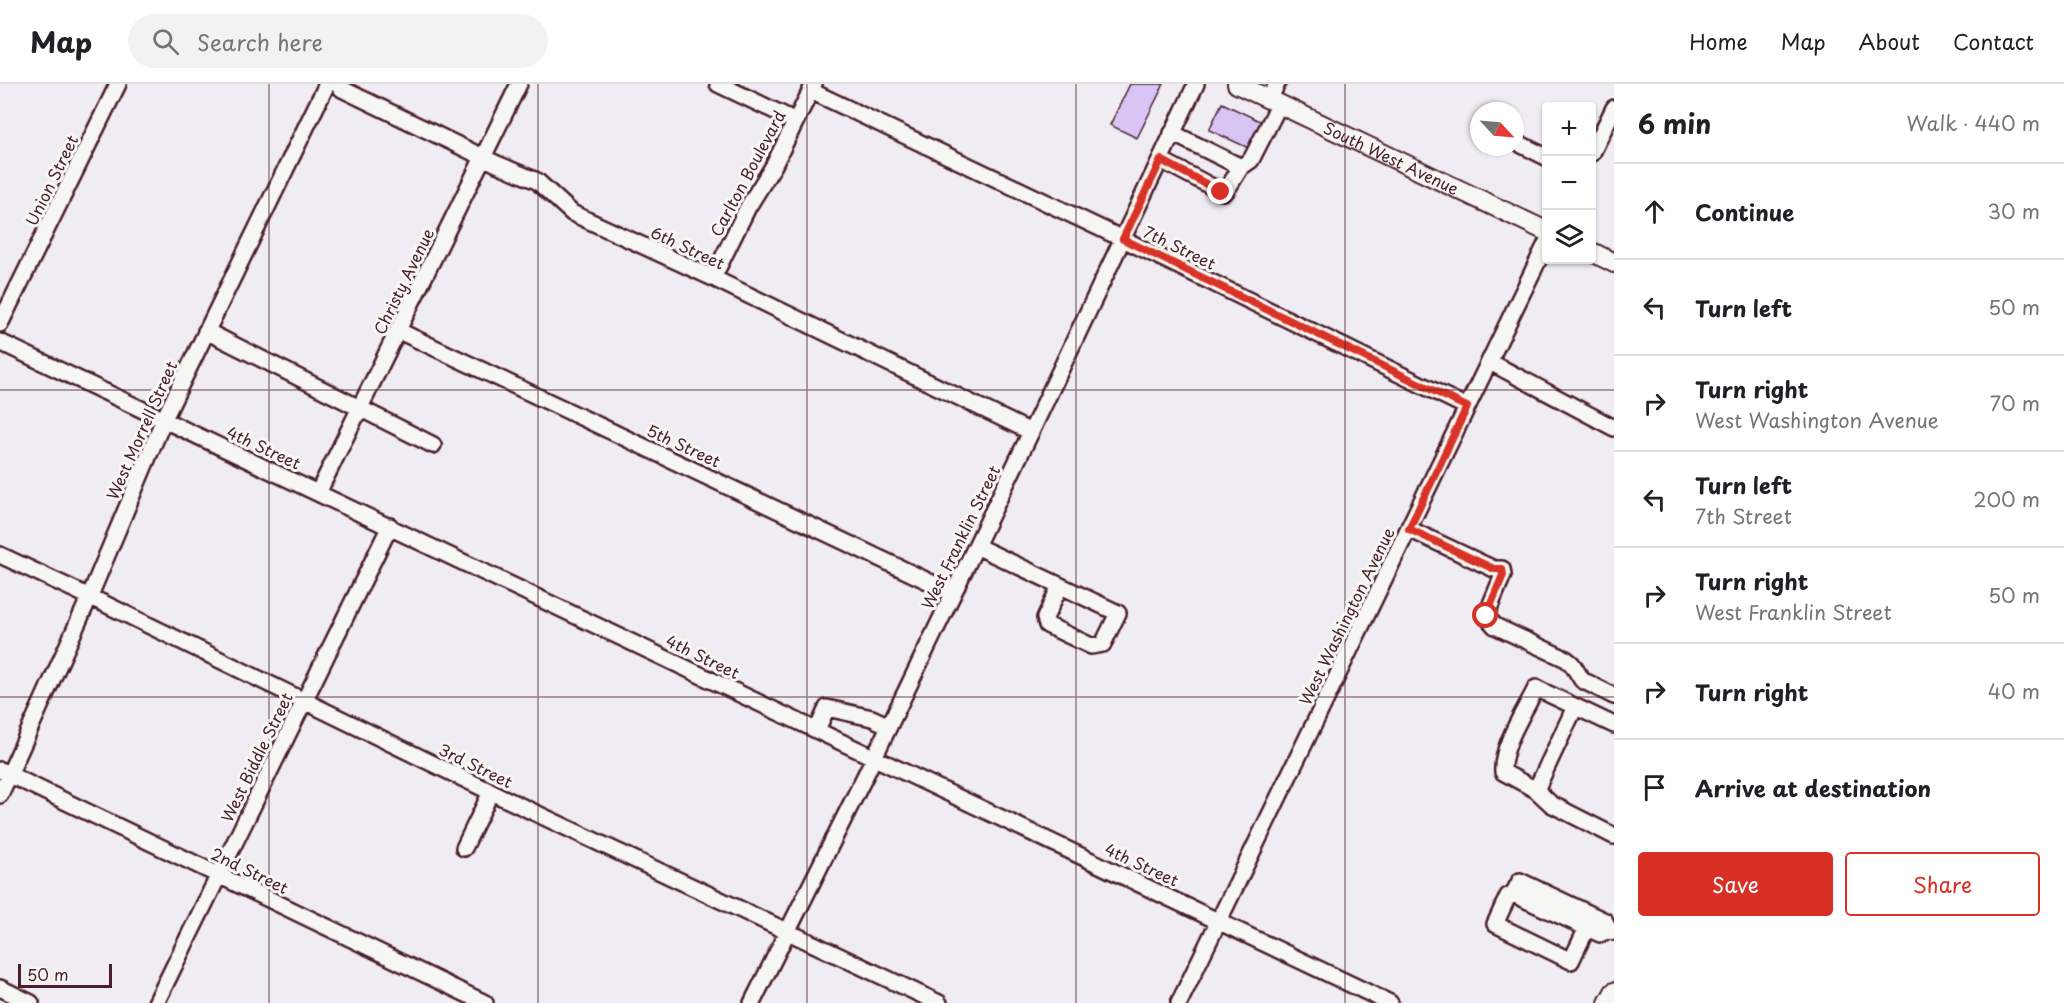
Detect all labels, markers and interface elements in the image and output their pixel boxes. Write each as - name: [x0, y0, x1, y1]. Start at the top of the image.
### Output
- search box: [128, 14, 548, 68]
- text: Map: [30, 20, 92, 63]
- icon: search: [149, 25, 182, 58]
- text: Search here: [197, 25, 323, 58]
- text: Home: [1689, 25, 1748, 57]
- text: Map: [1781, 25, 1826, 57]
- text: About: [1859, 25, 1920, 57]
- text: Contact: [1953, 25, 2034, 57]
- north arrow: [1470, 102, 1524, 156]
- map controls: [1542, 102, 1596, 264]
- button: +: [1542, 102, 1596, 156]
- text: 6 min: [1638, 104, 1711, 143]
- street label: Carlton Boulevard: [704, 105, 791, 240]
- text: Walk · 440 m: [1907, 108, 2040, 138]
- street label: South West Avenue: [1320, 115, 1463, 200]
- street label: Union Street: [19, 130, 84, 229]
- button: −: [1542, 156, 1596, 210]
- route end: [1207, 178, 1233, 204]
- icon: ahead: [1638, 195, 1671, 228]
- text: Continue: [1695, 195, 1794, 228]
- text: 30 m: [1987, 196, 2040, 226]
- button: layers: [1542, 210, 1596, 264]
- street label: 6th Street: [647, 219, 729, 275]
- street label: 7th Street: [1140, 219, 1221, 275]
- street label: Christy Avenue: [367, 224, 439, 338]
- icon: left: [1638, 291, 1671, 324]
- text: Turn left: [1695, 291, 1792, 324]
- text: 50 m: [1988, 292, 2040, 322]
- street label: West Morrell Street: [100, 356, 183, 503]
- text: Turn right: [1695, 372, 1808, 405]
- icon: right: [1638, 387, 1671, 420]
- text: 70 m: [1990, 388, 2040, 418]
- text: West Washington Avenue: [1695, 405, 1939, 435]
- street label: 5th Street: [643, 417, 725, 473]
- street label: 4th Street: [223, 419, 305, 475]
- street label: West Franklin Street: [915, 461, 1005, 613]
- text: Turn left: [1695, 468, 1792, 501]
- icon: left: [1638, 483, 1671, 516]
- text: 200 m: [1973, 484, 2040, 514]
- text: 7th Street: [1695, 501, 1792, 531]
- street label: West Washington Avenue: [1292, 523, 1400, 709]
- text: Turn right: [1695, 564, 1808, 597]
- icon: right: [1638, 579, 1671, 612]
- text: 50 m: [1988, 580, 2040, 610]
- text: West Franklin Street: [1695, 597, 1892, 627]
- route start: [1472, 602, 1498, 628]
- street label: 4th Street: [662, 628, 744, 684]
- icon: right: [1638, 675, 1671, 708]
- text: Turn right: [1695, 675, 1808, 708]
- text: 40 m: [1988, 676, 2040, 706]
- street label: West Biddle Street: [214, 688, 298, 826]
- street label: 3rd Street: [435, 737, 517, 793]
- icon: arrive: [1638, 771, 1671, 804]
- text: Arrive at destination: [1695, 771, 1931, 804]
- street label: 4th Street: [1101, 836, 1183, 892]
- street label: 2nd Street: [207, 841, 293, 899]
- button: Save: [1638, 852, 1833, 916]
- button: Share: [1845, 852, 2040, 916]
- scale bar: [18, 961, 112, 988]
- text: 50 m: [27, 962, 68, 986]

